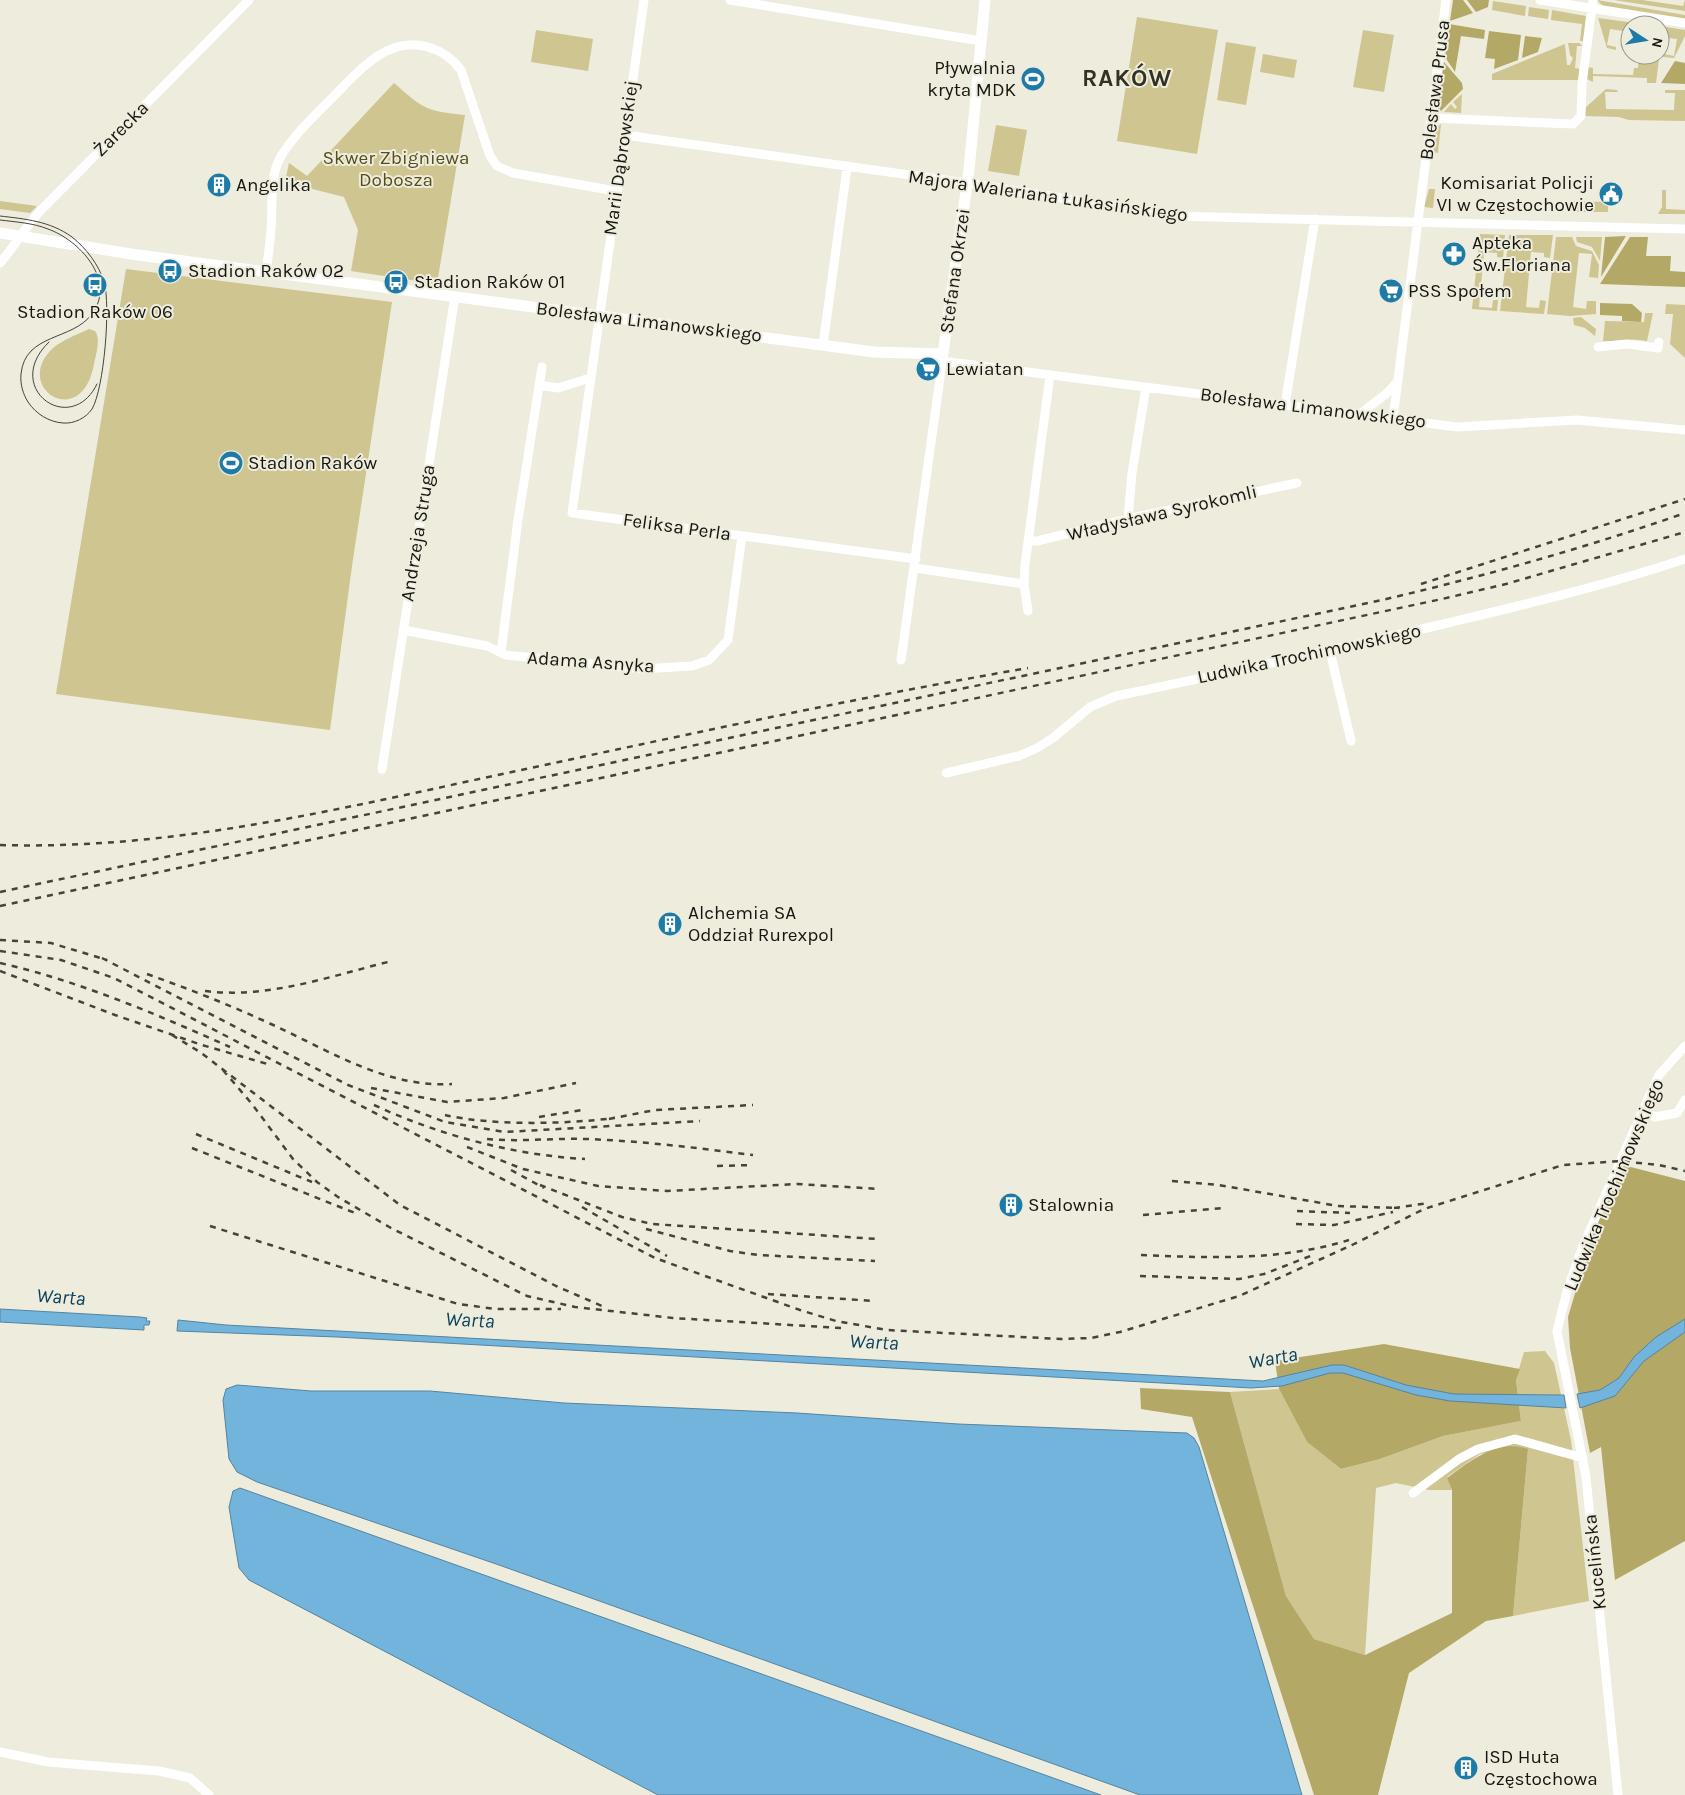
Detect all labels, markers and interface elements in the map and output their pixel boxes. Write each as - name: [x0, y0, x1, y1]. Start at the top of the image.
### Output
- north arrow: [1620, 15, 1670, 65]
- street label: Bolesława Prusa: [1415, 19, 1455, 161]
- text: N: [1648, 36, 1667, 49]
- place label: Pływalnia kryta MDK: [927, 57, 1016, 101]
- district label: RAKÓW: [1082, 63, 1172, 92]
- sports icon: Pływalnia kryta MDK: [1020, 66, 1046, 92]
- street label: Marii Dąbrowskiej: [599, 79, 643, 237]
- street label: Żarecka: [89, 97, 153, 161]
- park label: Skwer Zbigniewa Dobosza: [322, 147, 470, 191]
- street label: Majora Waleriana Łukasińskiego: [907, 165, 1189, 227]
- building icon: Angelika: [206, 172, 232, 198]
- place label: Komisariat Policji VI w Częstochowie: [1436, 172, 1594, 216]
- place label: Angelika: [236, 174, 311, 196]
- public building icon: Komisariat Policji VI w Częstochowie: [1598, 181, 1624, 207]
- street label: Stefana Okrzei: [935, 207, 975, 335]
- place label: Apteka Św.Floriana: [1472, 232, 1571, 276]
- pharmacy icon: Apteka Św.Floriana: [1441, 241, 1467, 267]
- bus stop icon: Stadion Raków 02: [157, 258, 183, 284]
- place label: Stadion Raków 02: [188, 260, 344, 282]
- bus stop icon: Stadion Raków 01: [383, 269, 409, 295]
- place label: Stadion Raków 01: [414, 271, 565, 293]
- bus stop icon: Stadion Raków 06: [82, 272, 108, 298]
- supermarket icon: PSS Społem: [1378, 278, 1404, 304]
- place label: PSS Społem: [1408, 280, 1512, 302]
- street label: Bolesława Limanowskiego: [535, 297, 763, 347]
- place label: Stadion Raków 06: [17, 301, 173, 323]
- supermarket icon: Lewiatan: [915, 356, 941, 382]
- place label: Lewiatan: [946, 358, 1024, 380]
- street label: Bolesława Limanowskiego: [1199, 383, 1427, 433]
- sports icon: Stadion Raków: [218, 450, 244, 476]
- place label: Stadion Raków: [248, 452, 378, 474]
- street label: Andrzeja Struga: [396, 463, 440, 603]
- street label: Władysława Syrokomli: [1065, 480, 1259, 546]
- street label: Feliksa Perla: [622, 509, 732, 545]
- street label: Ludwika Trochimowskiego: [1195, 620, 1423, 688]
- street label: Adama Asnyka: [527, 647, 655, 677]
- place label: Alchemia SA Oddział Rurexpol: [688, 902, 834, 946]
- building icon: Alchemia SA Oddział Rurexpol: [657, 911, 683, 937]
- street label: Ludwika Trochimowskiego: [1559, 1076, 1669, 1294]
- building icon: Stalownia: [998, 1192, 1024, 1218]
- place label: Stalownia: [1028, 1194, 1114, 1216]
- water label: Warta: [36, 1284, 86, 1310]
- water label: Warta: [445, 1307, 495, 1333]
- water label: Warta: [849, 1329, 899, 1355]
- water label: Warta: [1247, 1342, 1299, 1374]
- street label: Kucelińska: [1579, 1513, 1611, 1611]
- place label: ISD Huta Częstochowa: [1484, 1746, 1598, 1790]
- building icon: ISD Huta Częstochowa: [1453, 1755, 1479, 1781]

